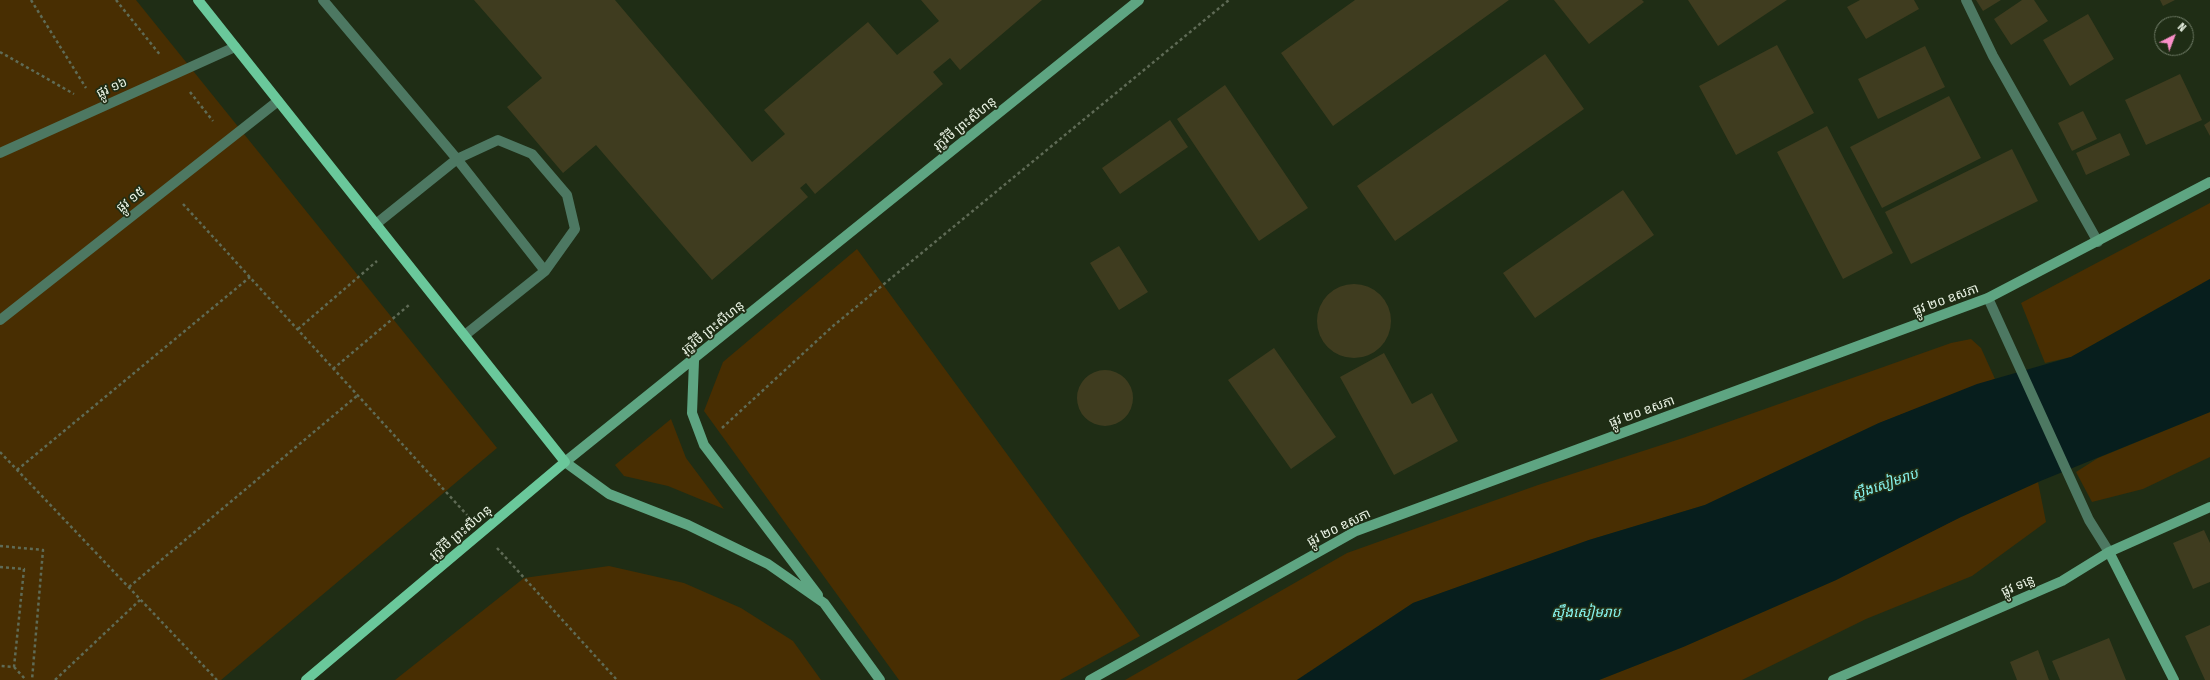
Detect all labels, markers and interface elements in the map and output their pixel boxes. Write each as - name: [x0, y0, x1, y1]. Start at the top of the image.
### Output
- north arrow: [2154, 16, 2194, 56]
- text: N: [2175, 20, 2188, 34]
- street label: ផ្លូវ ១៦: [94, 74, 130, 102]
- street label: រុក្ខវិថី ព្រះសីហនុ: [930, 94, 1000, 154]
- street label: ផ្លូវ ១៥: [114, 184, 148, 216]
- street label: ផ្លូវ ២០ ឧសភា: [1911, 281, 1981, 319]
- street label: រុក្ខវិថី ព្រះសីហនុ: [678, 298, 748, 358]
- street label: ផ្លូវ ២០ ឧសភា: [1607, 393, 1677, 431]
- water label: ស្ទឹងសៀមរាប: [1849, 466, 1921, 504]
- street label: រុក្ខវិថី ព្រះសីហនុ: [427, 502, 495, 564]
- street label: ផ្លូវ ២០ ឧសភា: [1305, 506, 1373, 550]
- street label: ផ្លូវ ទន្លេ: [1999, 572, 2037, 600]
- water label: ស្ទឹងសៀមរាប: [1551, 605, 1621, 621]

